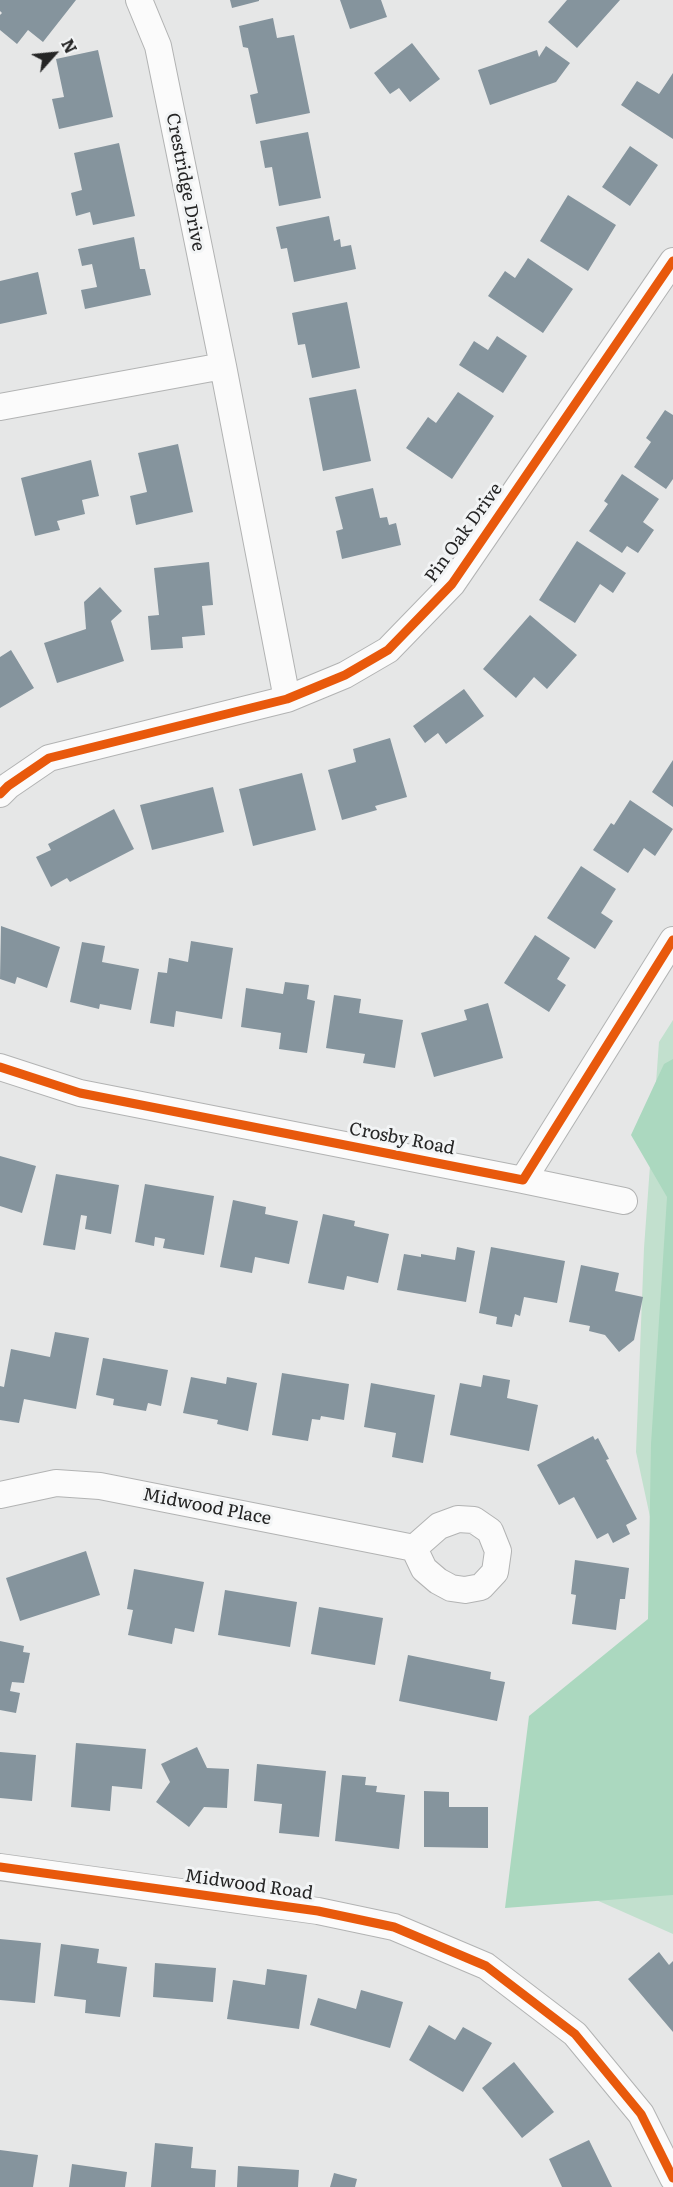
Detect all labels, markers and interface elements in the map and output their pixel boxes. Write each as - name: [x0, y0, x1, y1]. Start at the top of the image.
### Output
- north arrow: [24, 24, 84, 84]
- text: N: [56, 34, 84, 57]
- street label: Crestridge Drive: [161, 111, 209, 253]
- street label: Pin Oak Drive: [421, 479, 507, 587]
- street label: Crosby Road: [347, 1118, 457, 1160]
- street label: Midwood Place: [141, 1484, 273, 1530]
- street label: Midwood Road: [184, 1865, 314, 1905]

